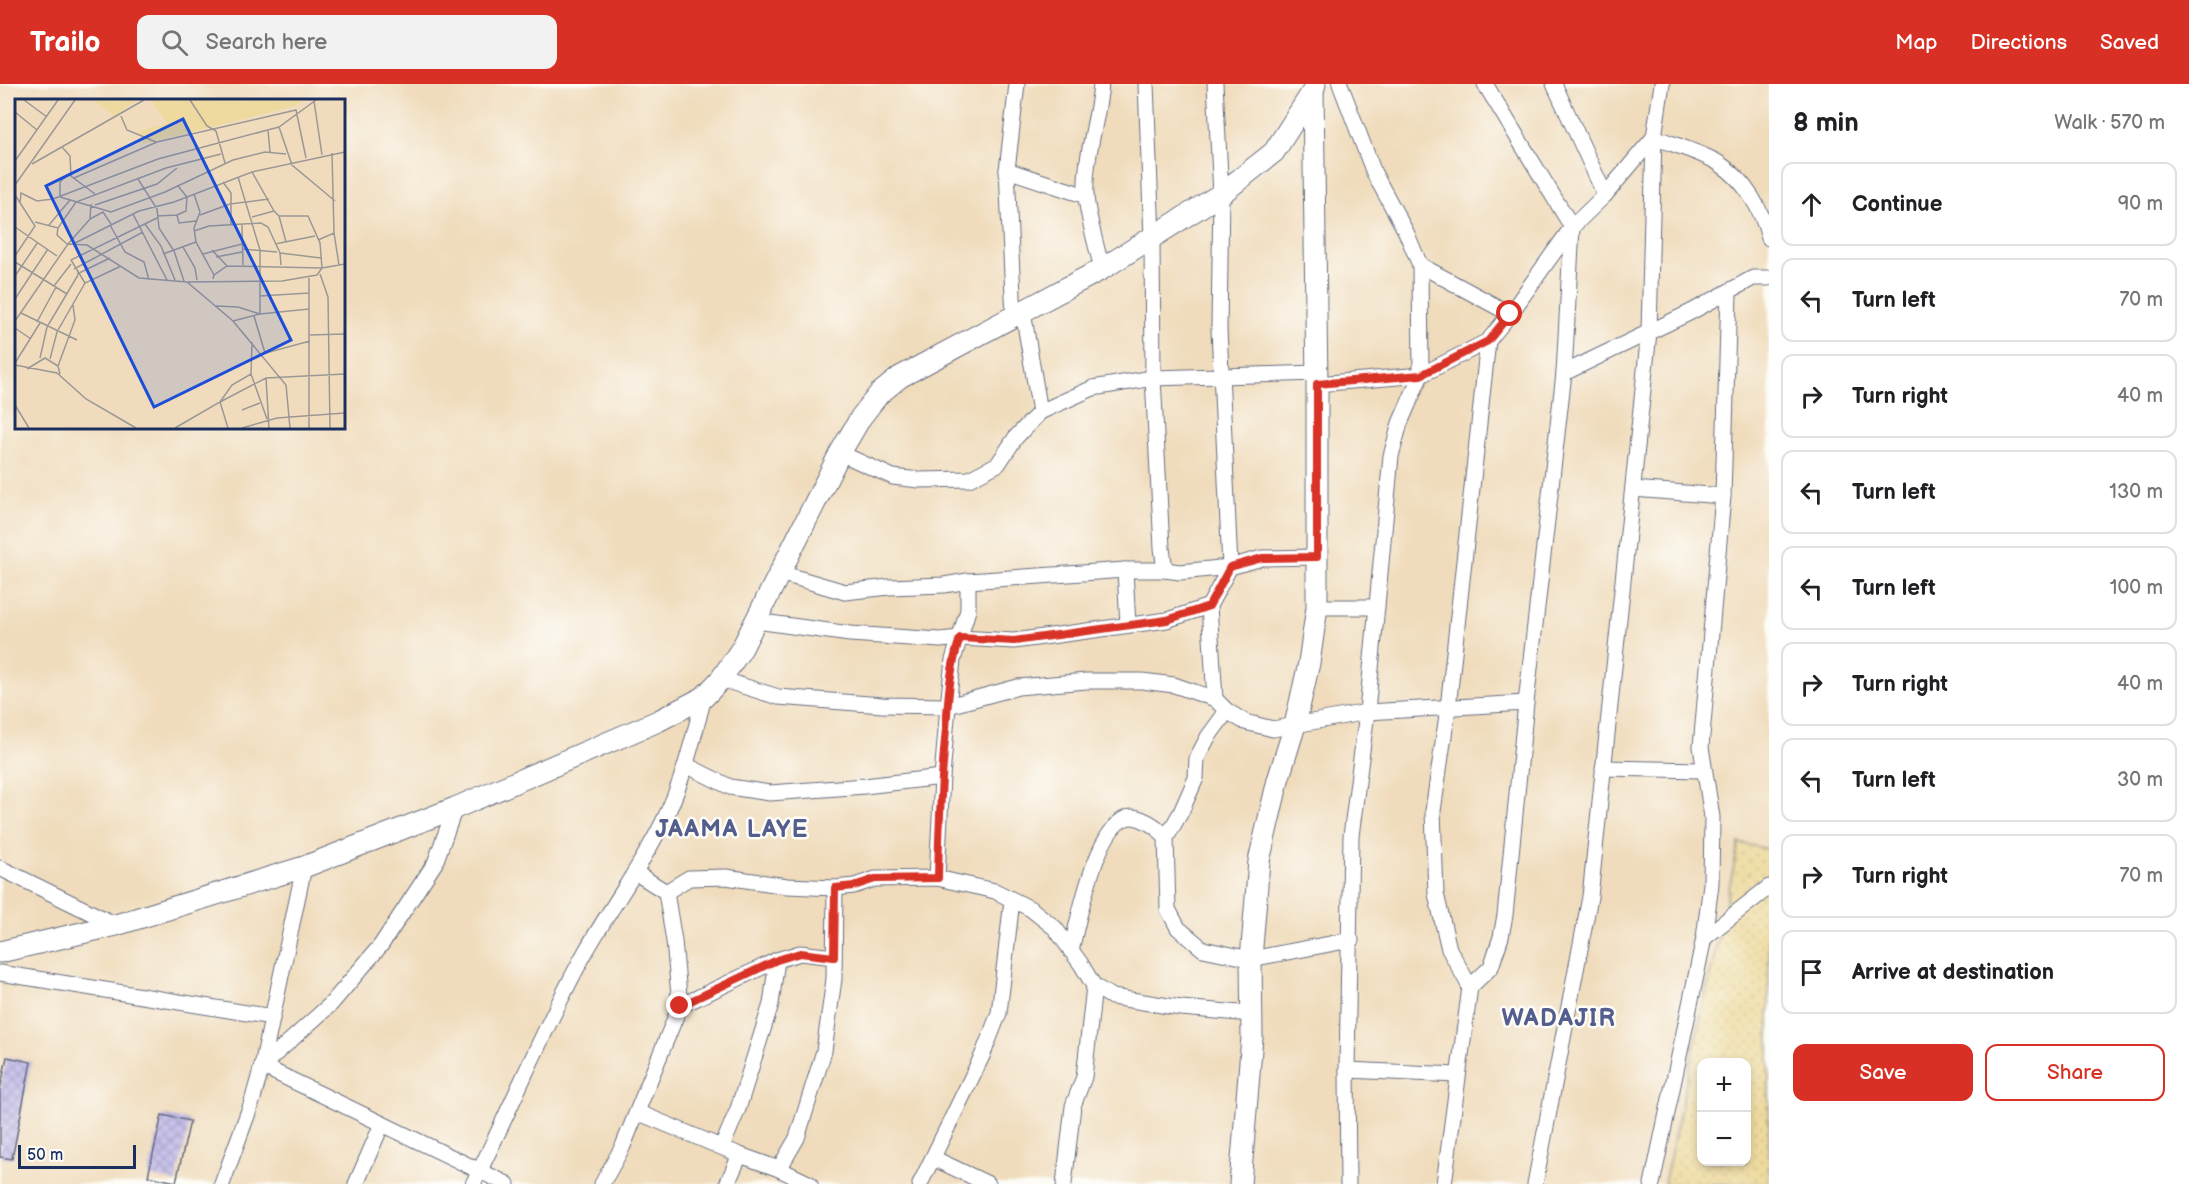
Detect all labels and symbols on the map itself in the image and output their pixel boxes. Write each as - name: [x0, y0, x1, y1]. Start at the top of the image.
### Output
- inset map: [15, 99, 345, 429]
- route start: [1496, 300, 1522, 326]
- district label: JAAMA LAYE: [655, 815, 809, 844]
- route end: [666, 992, 692, 1018]
- district label: WADAJIR: [1501, 1004, 1617, 1033]
- scale bar: [18, 1142, 136, 1170]

